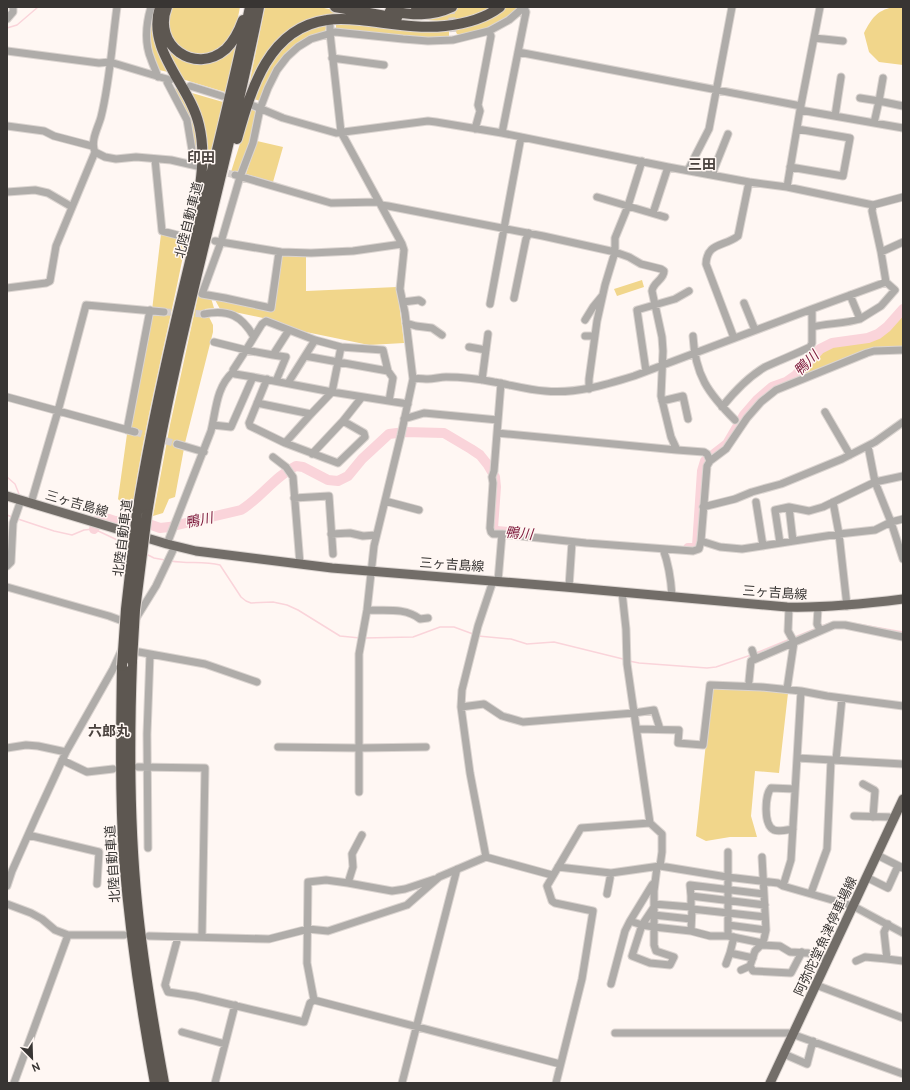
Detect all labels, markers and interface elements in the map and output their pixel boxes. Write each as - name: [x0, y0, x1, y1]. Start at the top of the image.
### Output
- district label: 印田: [187, 148, 215, 166]
- district label: 三田: [688, 155, 716, 173]
- street label: 北陸自動車道: [171, 180, 205, 260]
- water label: 鴨川: [790, 345, 824, 379]
- street label: 三ヶ吉島線: [44, 486, 110, 520]
- street label: 北陸自動車道: [109, 498, 135, 578]
- water label: 鴨川: [183, 508, 217, 532]
- water label: 鴨川: [504, 523, 536, 543]
- street label: 三ヶ吉島線: [419, 554, 485, 574]
- street label: 三ヶ吉島線: [742, 582, 808, 602]
- district label: 六郎丸: [88, 722, 130, 740]
- street label: 北陸自動車道: [101, 825, 123, 903]
- street label: 阿弥陀堂魚津停車場線: [790, 874, 860, 998]
- north arrow: [12, 1038, 52, 1078]
- text: N: [30, 1059, 42, 1075]

